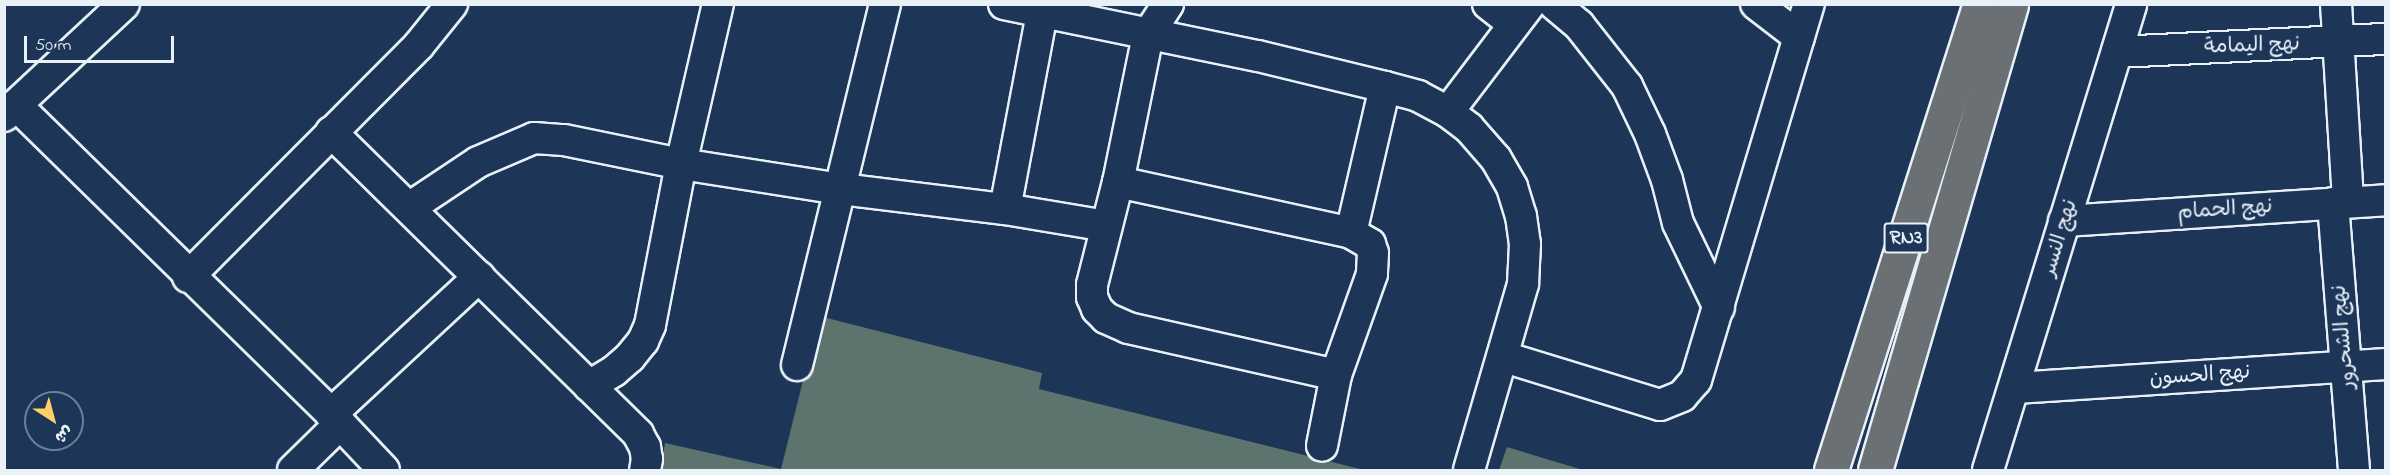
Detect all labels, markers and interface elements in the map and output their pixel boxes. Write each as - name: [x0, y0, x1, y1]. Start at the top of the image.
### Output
- scale bar: [27, 24, 177, 62]
- street label: نهج اليمامة: [2204, 32, 2300, 60]
- text: 50 m: [35, 33, 72, 59]
- street label: نهج الحمام: [2177, 194, 2273, 226]
- street label: نهج النسر: [2036, 197, 2084, 279]
- road number: RN3: [1884, 221, 1928, 255]
- street label: نهج الشحرور: [2327, 284, 2361, 390]
- street label: نهج الحسون: [2149, 360, 2251, 392]
- north arrow: [24, 391, 84, 451]
- text: ش: [49, 419, 78, 449]

